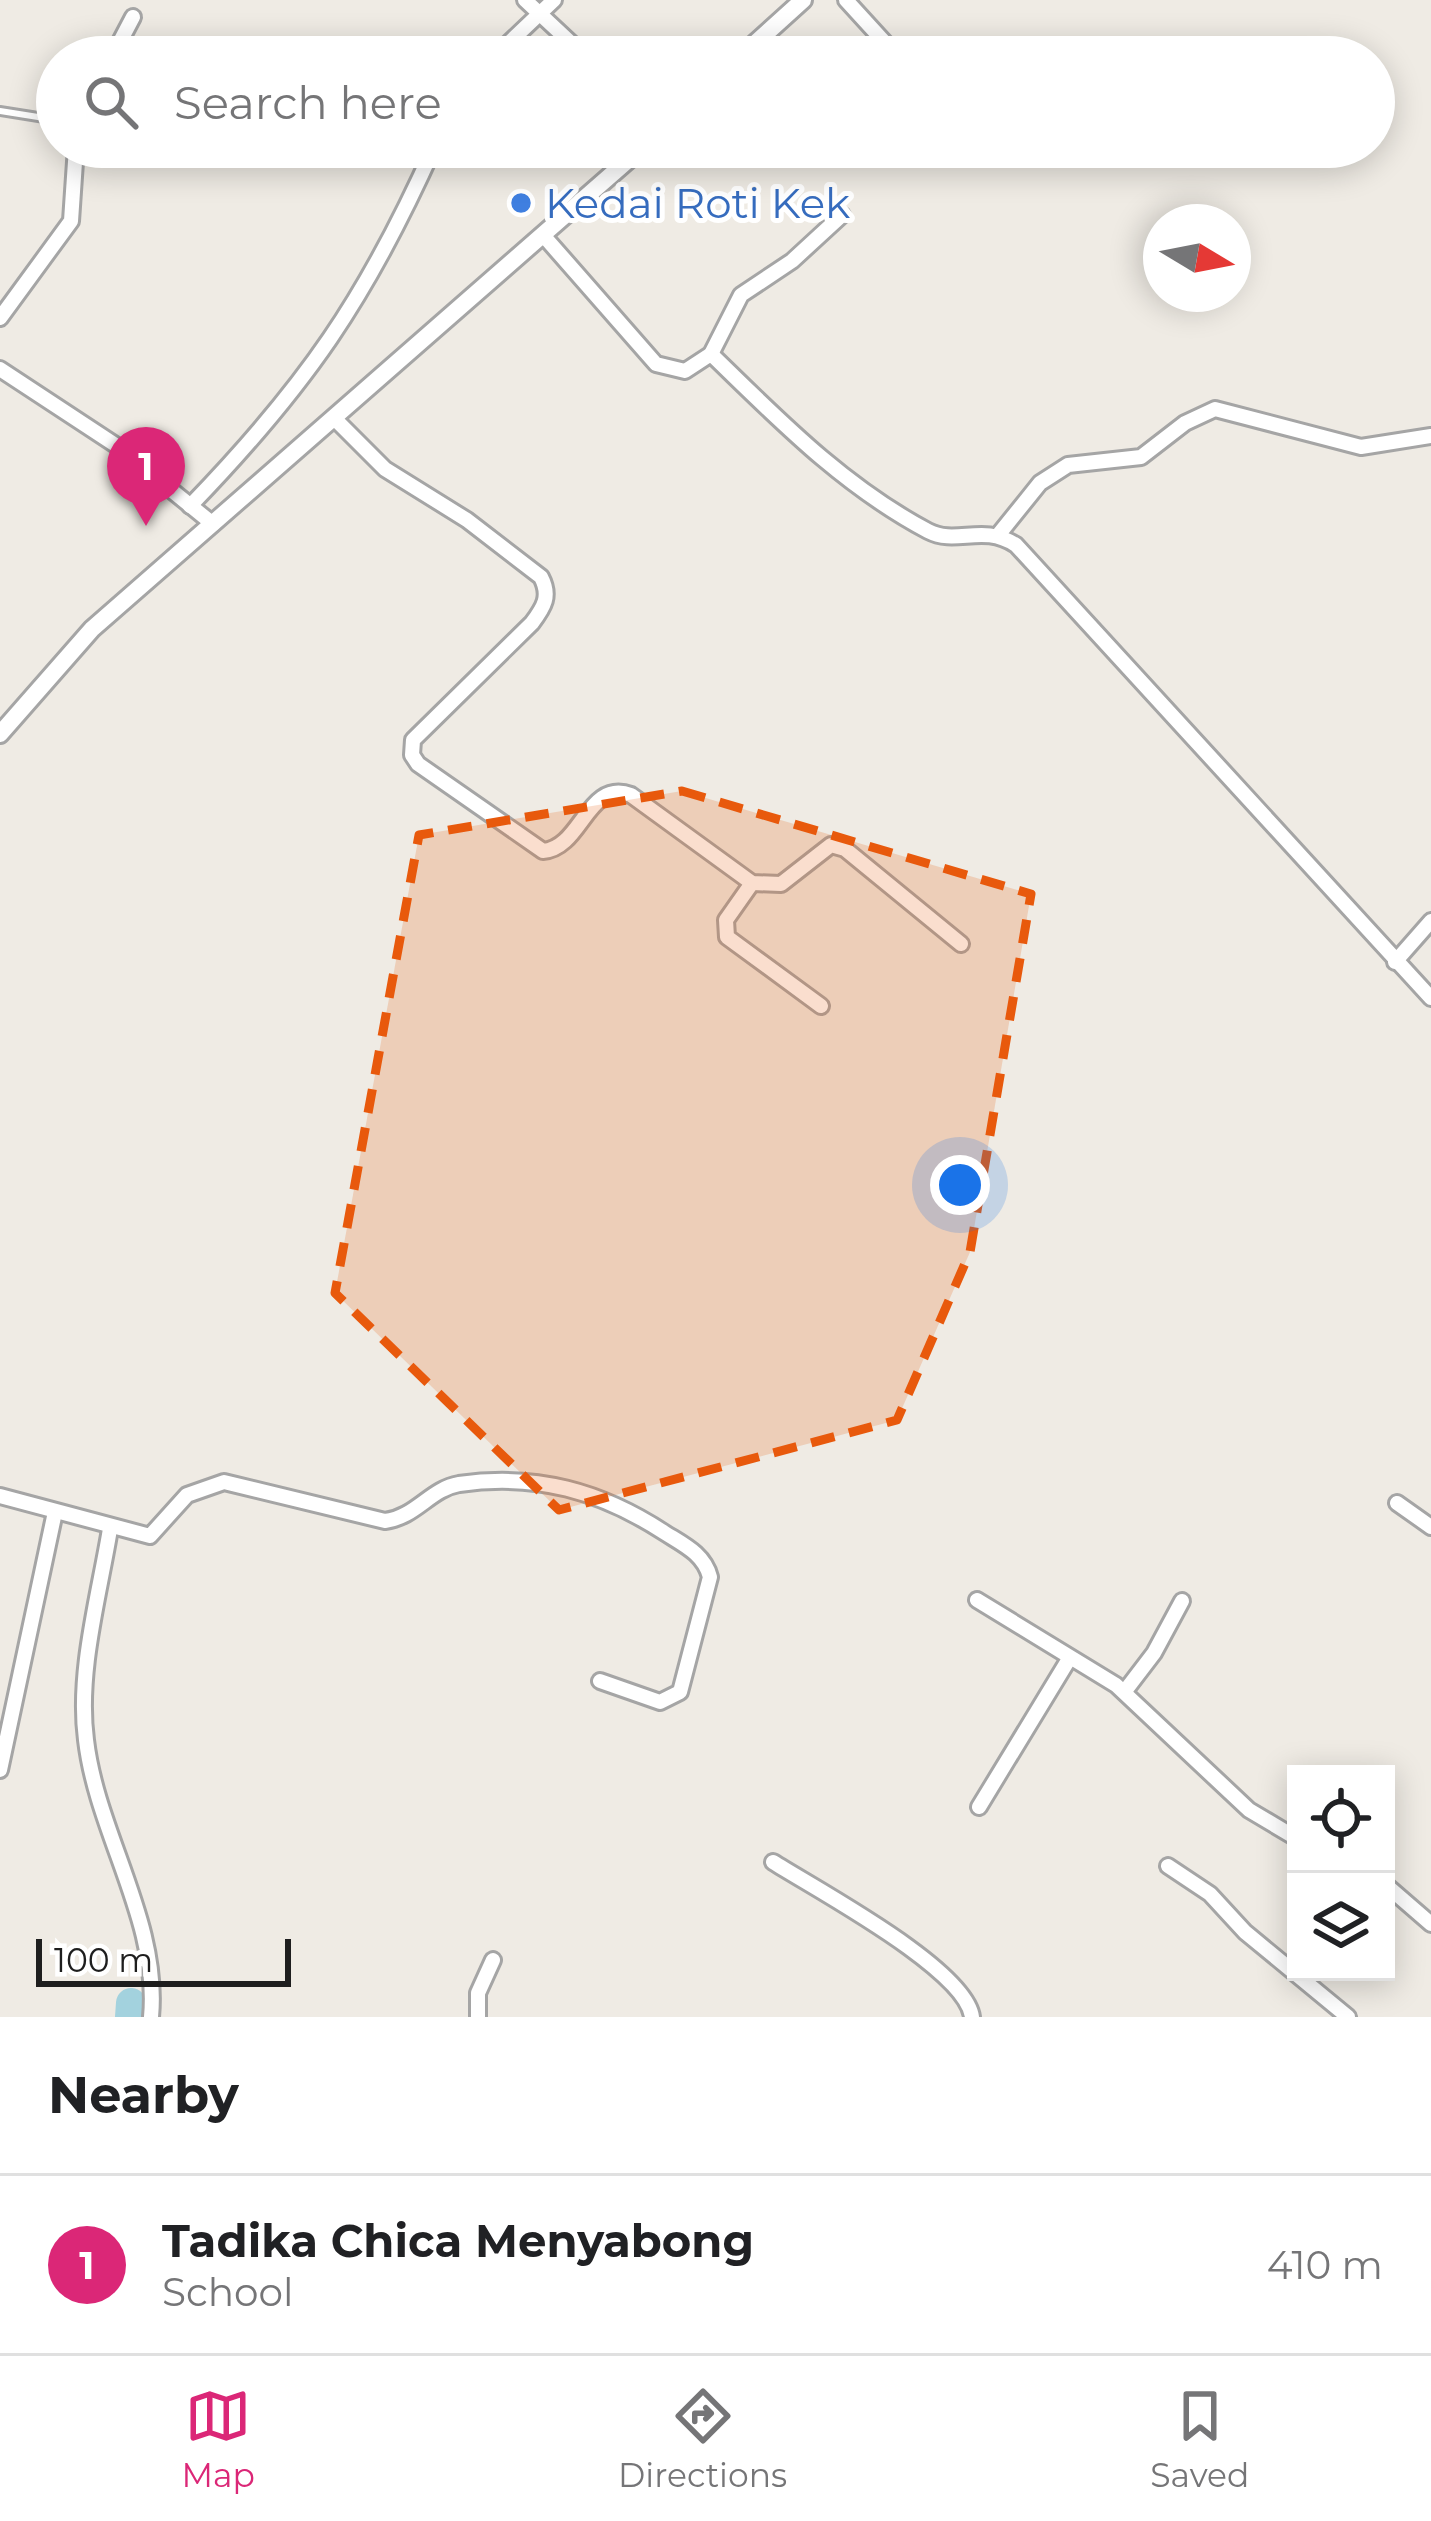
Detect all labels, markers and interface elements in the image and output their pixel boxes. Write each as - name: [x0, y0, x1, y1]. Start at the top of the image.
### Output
- search box: [36, 36, 1395, 168]
- icon: search: [78, 69, 144, 135]
- text: Search here: [174, 75, 442, 130]
- place label: Kedai Roti Kek: [545, 177, 850, 229]
- marker: Kedai Roti Kek: [508, 190, 534, 216]
- north arrow: [1143, 204, 1251, 312]
- pin: 1: [107, 427, 185, 526]
- your location: [930, 1155, 990, 1215]
- map controls: [1287, 1765, 1395, 1981]
- button: locate: [1287, 1765, 1395, 1873]
- button: layers: [1287, 1873, 1395, 1981]
- scale bar: [36, 1933, 291, 1986]
- text: 100 m: [54, 1940, 153, 1980]
- text: Nearby: [48, 2064, 239, 2126]
- text: Tadika Chica Menyabong: [162, 2213, 754, 2268]
- text: 1: [79, 2241, 95, 2289]
- text: 410 m: [1267, 2241, 1383, 2289]
- text: School: [162, 2268, 293, 2316]
- tab: Map: [182, 2383, 255, 2495]
- tab: Directions: [618, 2383, 787, 2495]
- tab: Saved: [1150, 2383, 1249, 2495]

